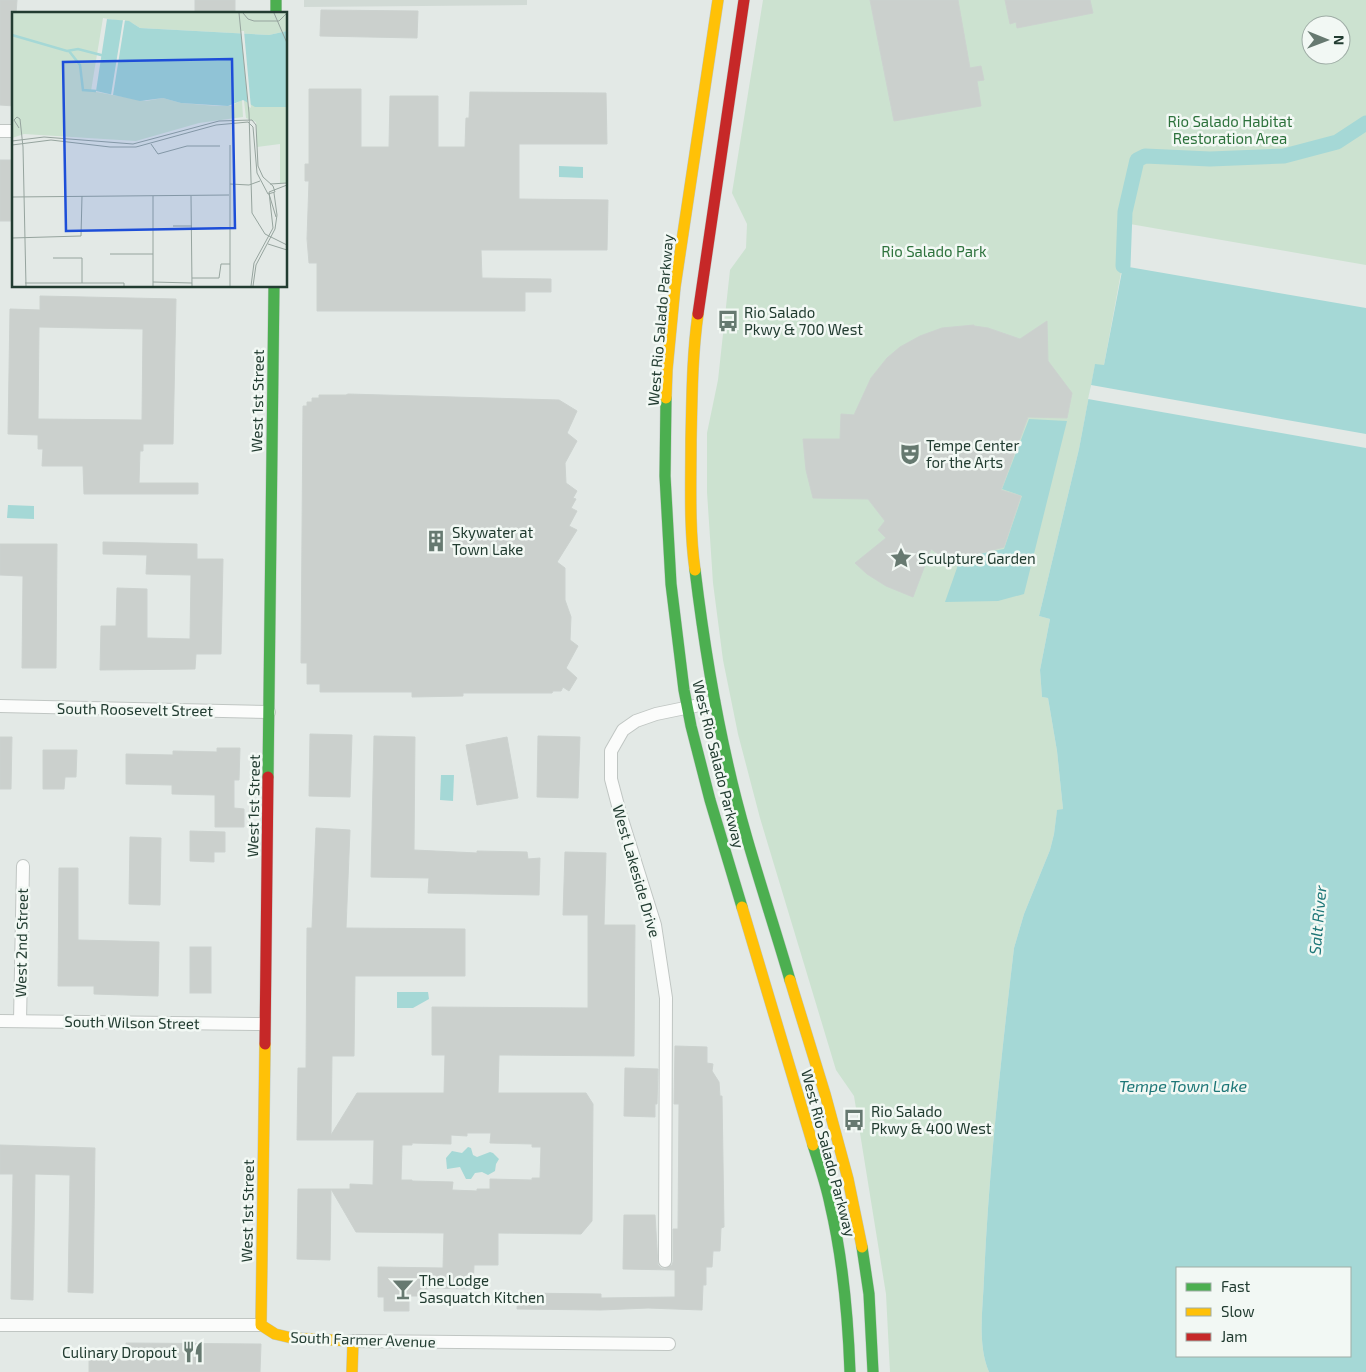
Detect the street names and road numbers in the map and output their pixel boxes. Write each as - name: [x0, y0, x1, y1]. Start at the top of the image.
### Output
- street label: West Rio Salado Parkway: [644, 233, 676, 407]
- street label: West 1st Street: [247, 349, 267, 453]
- street label: West Rio Salado Parkway: [689, 678, 749, 850]
- street label: South Roosevelt Street: [57, 699, 213, 719]
- street label: West 1st Street: [243, 754, 263, 858]
- street label: West Lakeside Drive: [609, 803, 665, 939]
- street label: West 2nd Street: [11, 888, 31, 998]
- street label: South Wilson Street: [64, 1012, 200, 1032]
- street label: West Rio Salado Parkway: [798, 1067, 860, 1239]
- street label: West 1st Street: [237, 1159, 257, 1263]
- street label: South Farmer Avenue: [290, 1327, 436, 1351]

